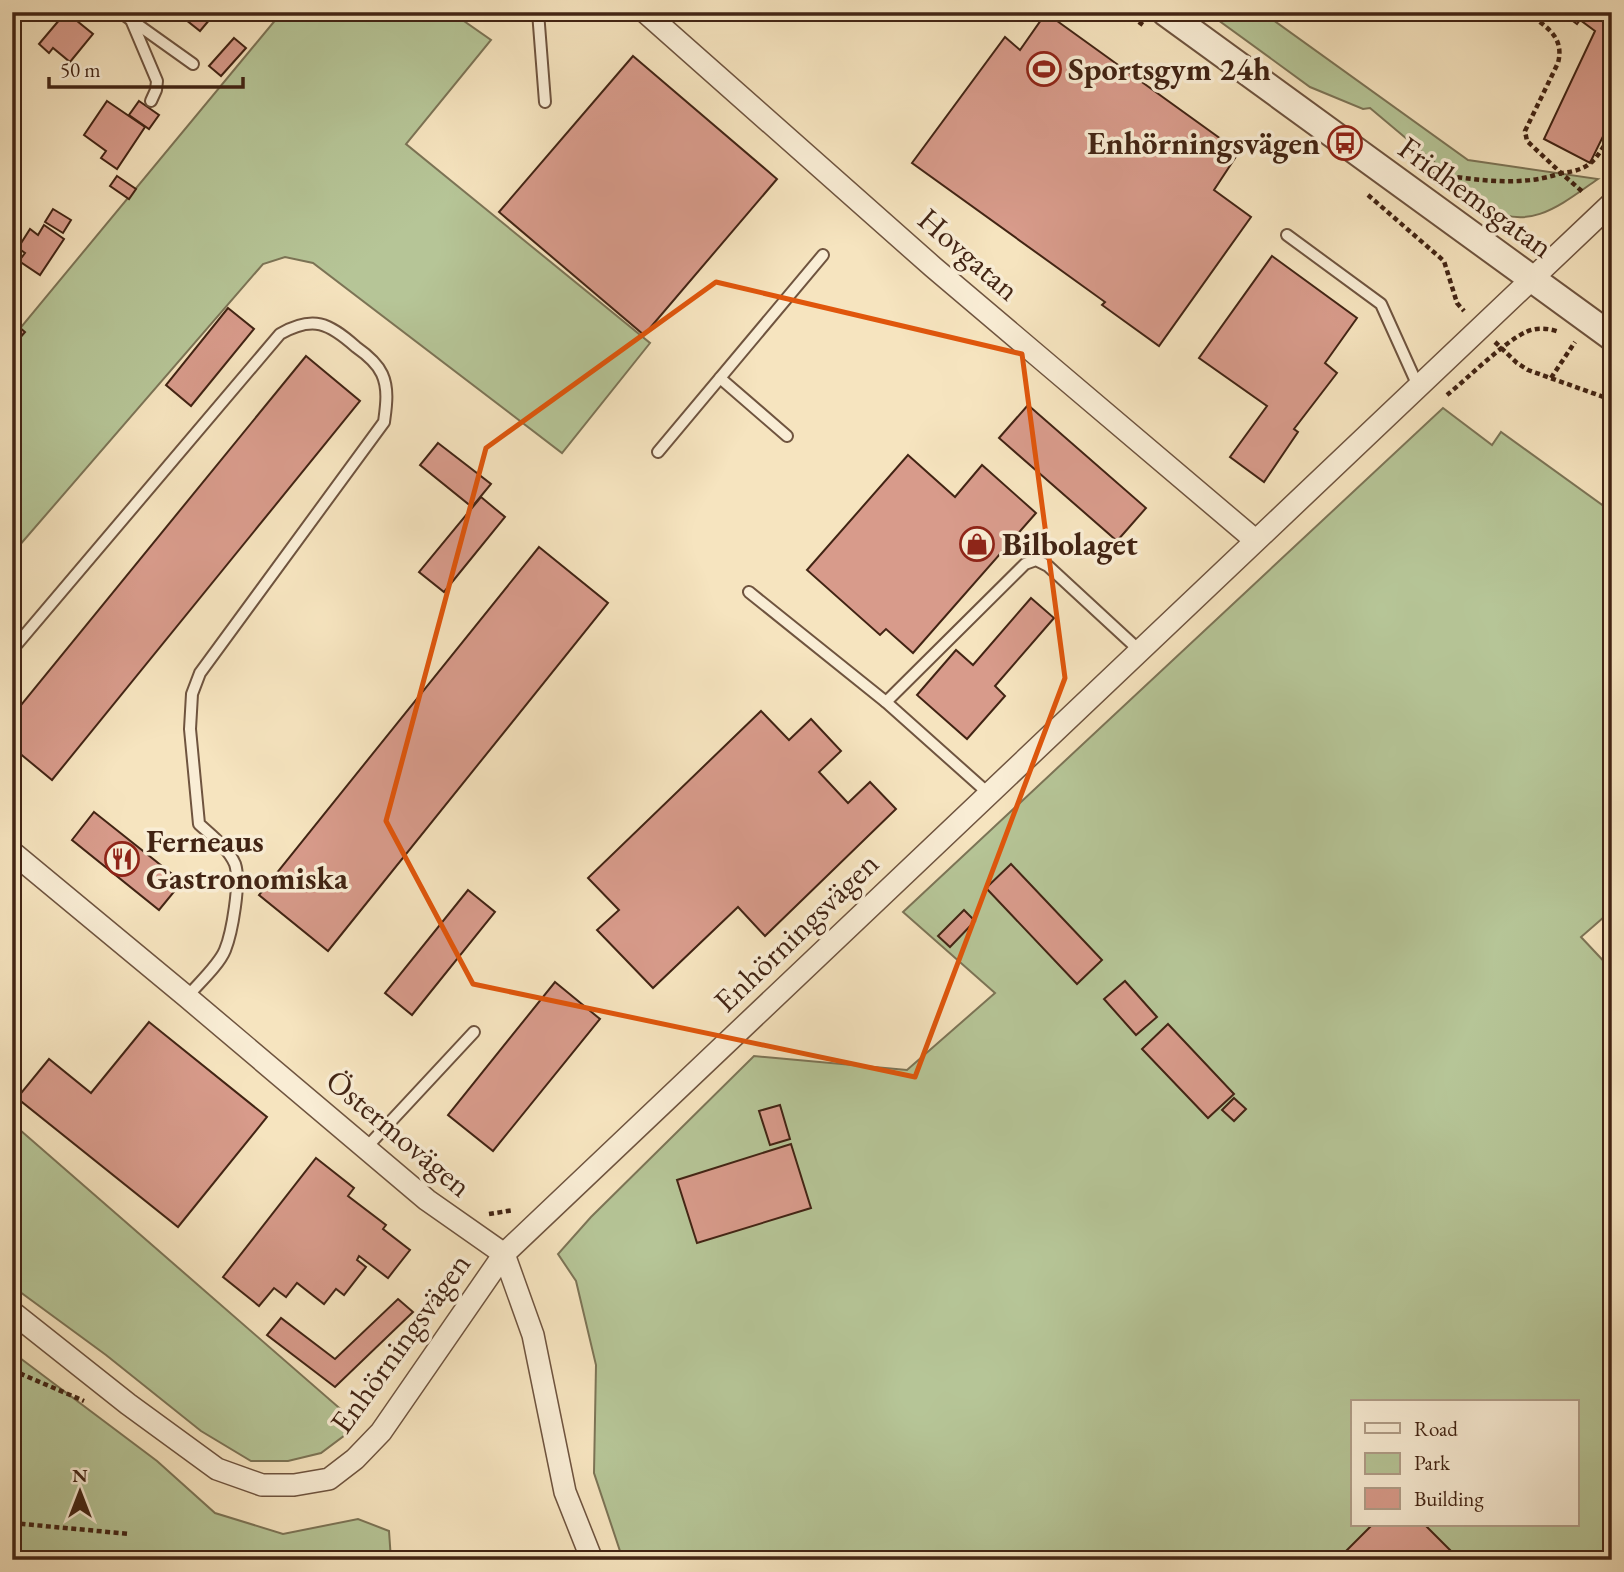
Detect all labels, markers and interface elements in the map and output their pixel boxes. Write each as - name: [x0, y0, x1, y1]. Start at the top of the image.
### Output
- scale bar: [49, 46, 243, 90]
- place label: Sportsgym 24h: [1068, 48, 1271, 90]
- sports icon: Sportsgym 24h: [1025, 50, 1063, 88]
- text: 50 m: [60, 56, 101, 83]
- place label: Enhörningsvägen: [1087, 122, 1320, 164]
- bus stop icon: Enhörningsvägen: [1326, 124, 1364, 162]
- street label: Fridhemsgatan: [1390, 127, 1562, 267]
- street label: Hovgatan: [909, 198, 1029, 310]
- place label: Bilbolaget: [1002, 523, 1138, 565]
- shop icon: Bilbolaget: [958, 525, 996, 563]
- place label: Ferneaus Gastronomiska: [146, 820, 349, 899]
- restaurant icon: Ferneaus Gastronomiska: [103, 840, 141, 878]
- street label: Enhörningsvägen: [705, 843, 887, 1021]
- street label: Östermovägen: [317, 1060, 481, 1206]
- street label: Enhörningsvägen: [320, 1244, 480, 1442]
- legend: [1351, 1400, 1578, 1526]
- text: Road: [1414, 1415, 1458, 1442]
- text: Park: [1414, 1449, 1451, 1476]
- north arrow: [46, 1456, 116, 1526]
- text: N: [72, 1463, 88, 1488]
- text: Building: [1414, 1485, 1484, 1512]

